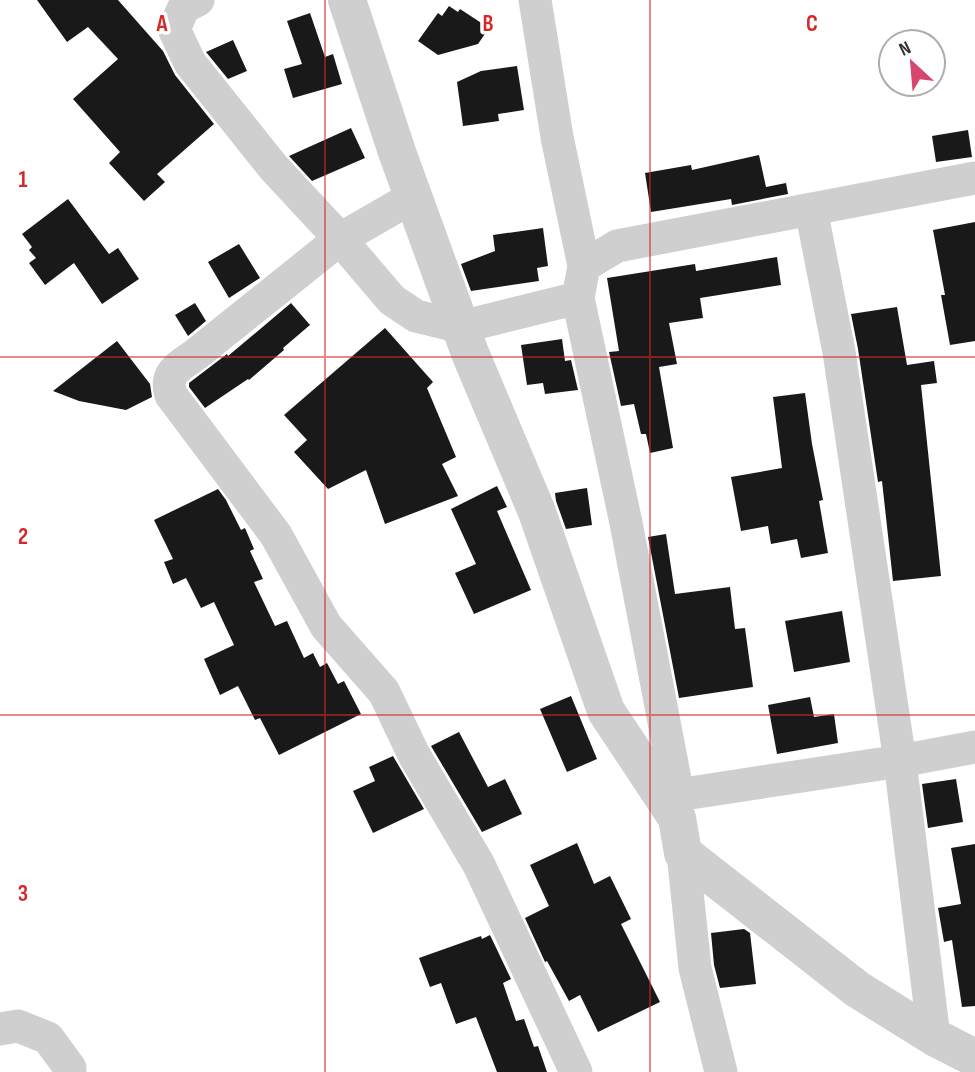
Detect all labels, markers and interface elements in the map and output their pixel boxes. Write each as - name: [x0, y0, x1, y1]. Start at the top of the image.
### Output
- text: A: [156, 10, 169, 38]
- text: B: [483, 10, 494, 38]
- text: C: [806, 10, 818, 38]
- north arrow: [877, 28, 947, 98]
- text: N: [896, 37, 915, 62]
- text: 1: [18, 166, 28, 194]
- text: 2: [18, 523, 28, 551]
- text: 3: [18, 880, 28, 908]

